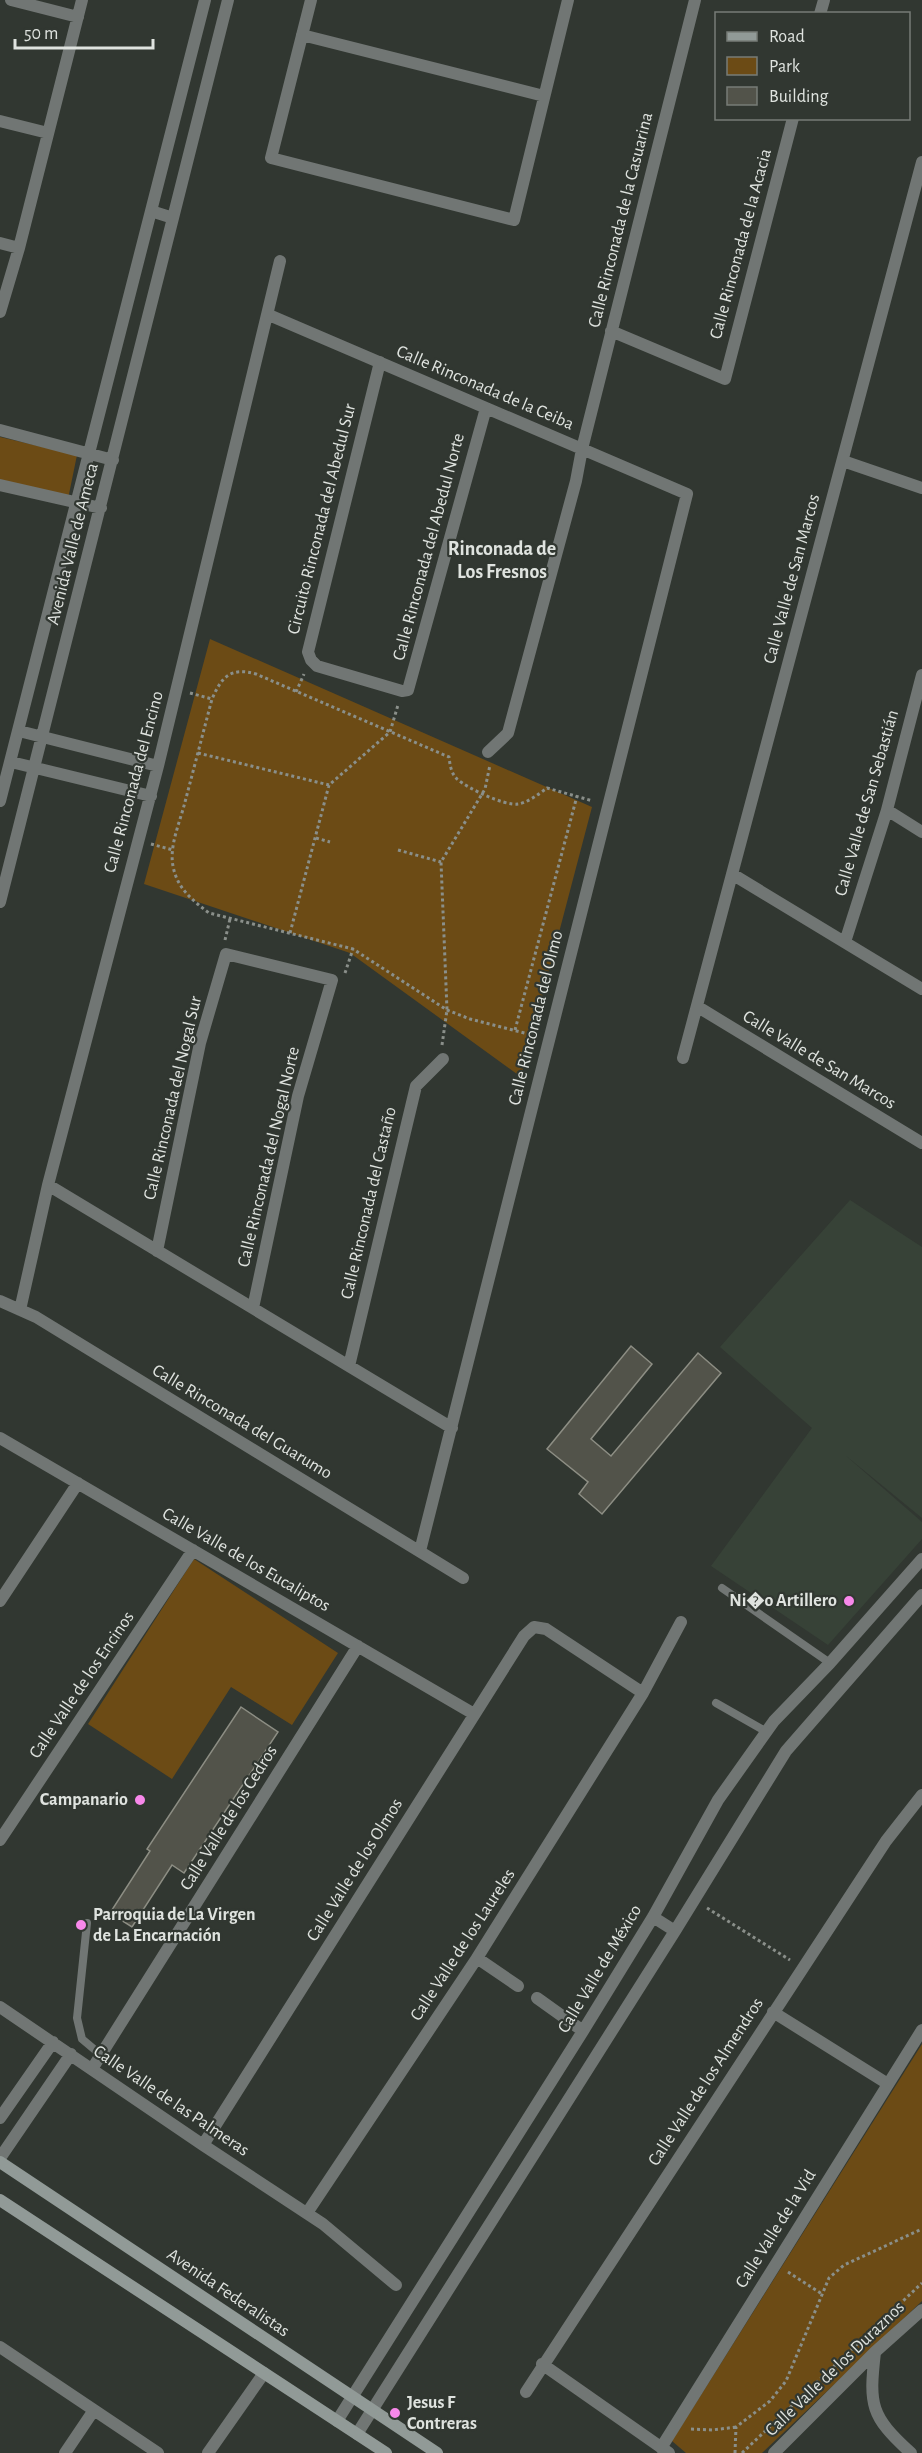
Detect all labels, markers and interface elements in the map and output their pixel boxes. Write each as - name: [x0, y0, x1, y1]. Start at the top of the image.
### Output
- scale bar: [15, 12, 153, 50]
- legend: [715, 12, 910, 120]
- text: 50 m: [24, 25, 58, 43]
- text: Road: [769, 28, 805, 46]
- text: Park: [769, 58, 801, 76]
- text: Building: [769, 88, 829, 106]
- street label: Calle Rinconada de la Casuarina: [586, 111, 656, 329]
- street label: Calle Rinconada de la Acacia: [707, 147, 775, 341]
- street label: Calle Rinconada de la Ceiba: [394, 342, 576, 434]
- street label: Circuito Rinconada del Abedul Sur: [285, 402, 359, 636]
- street label: Calle Rinconada del Abedul Norte: [390, 431, 468, 663]
- street label: Avenida Valle de Ameca: [44, 461, 102, 627]
- street label: Calle Valle de San Marcos: [761, 492, 823, 666]
- district label: Rinconada de Los Fresnos: [448, 539, 556, 582]
- street label: Calle Rinconada del Encino: [101, 689, 167, 875]
- street label: Calle Valle de San Sebastián: [832, 708, 902, 898]
- street label: Calle Rinconada del Olmo: [506, 929, 566, 1107]
- street label: Calle Rinconada del Nogal Sur: [141, 994, 205, 1202]
- street label: Calle Valle de San Marcos: [739, 1007, 899, 1113]
- street label: Calle Rinconada del Nogal Norte: [235, 1045, 303, 1269]
- street label: Calle Rinconada del Castaño: [338, 1105, 400, 1301]
- street label: Calle Rinconada del Guarumo: [149, 1361, 335, 1483]
- street label: Calle Valle de los Eucaliptos: [159, 1505, 333, 1615]
- place label: Ni�o Artillero: [729, 1591, 837, 1610]
- marker: Ni�o Artillero: [842, 1594, 856, 1608]
- street label: Calle Valle de los Encinos: [26, 1608, 138, 1762]
- street label: Calle Valle de los Cedros: [177, 1742, 281, 1894]
- place label: Campanario: [40, 1791, 128, 1809]
- marker: Campanario: [133, 1793, 147, 1807]
- street label: Calle Valle de los Olmos: [304, 1795, 406, 1945]
- street label: Calle Valle de los Laureles: [407, 1866, 519, 2024]
- street label: Calle Valle de México: [555, 1902, 645, 2036]
- place label: Parroquia de La Virgen de La Encarnación: [93, 1906, 256, 1945]
- marker: Parroquia de La Virgen de La Encarnación: [74, 1918, 88, 1932]
- street label: Calle Valle de los Almendros: [645, 1995, 767, 2169]
- street label: Calle Valle de las Palmeras: [90, 2042, 252, 2160]
- street label: Calle Valle de la Vid: [732, 2167, 820, 2291]
- street label: Avenida Federalistas: [164, 2245, 292, 2341]
- street label: Calle Valle de los Duraznos: [762, 2298, 908, 2440]
- place label: Jesus F Contreras: [407, 2394, 477, 2433]
- marker: Jesus F Contreras: [388, 2406, 402, 2420]

